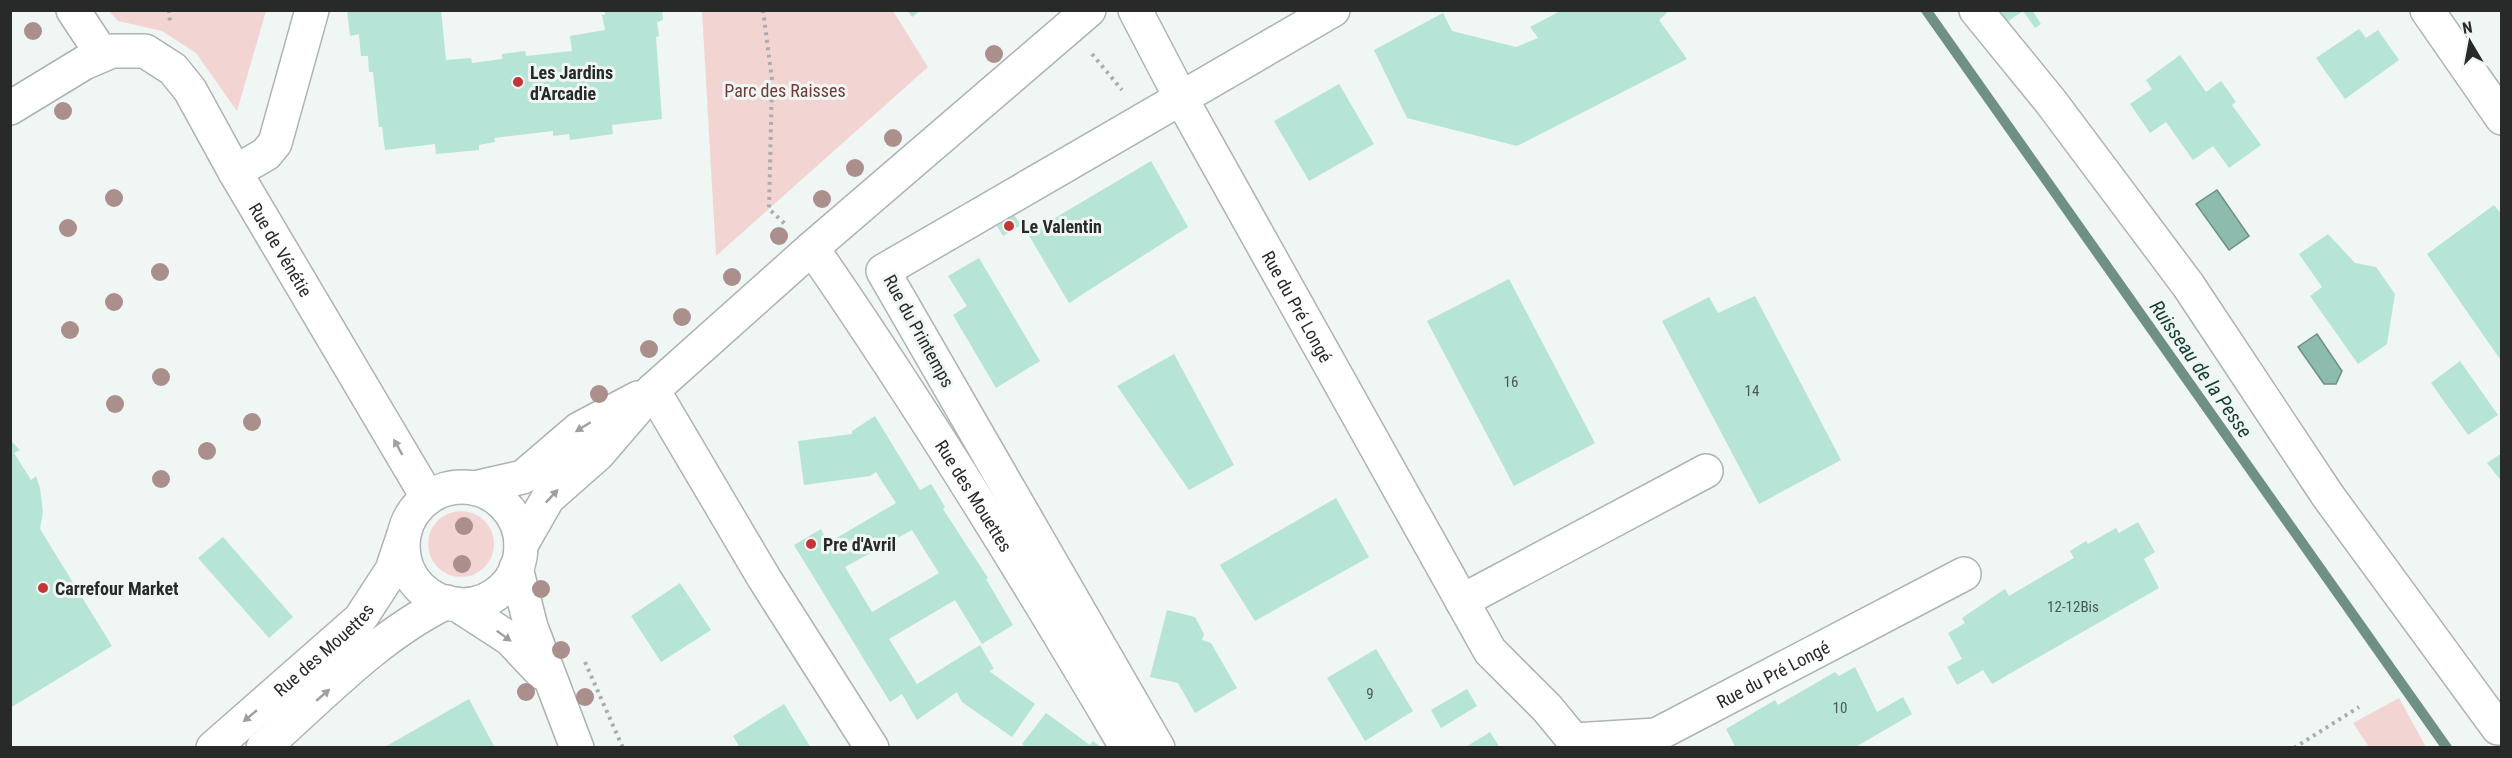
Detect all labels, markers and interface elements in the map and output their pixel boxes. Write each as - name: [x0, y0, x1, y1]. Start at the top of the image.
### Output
- north arrow: [2440, 12, 2500, 72]
- text: N: [2461, 18, 2474, 38]
- place label: Les Jardins d'Arcadie: [530, 62, 613, 104]
- marker: Les Jardins d'Arcadie: [511, 75, 525, 89]
- park label: Parc des Raisses: [724, 80, 846, 101]
- street label: Rue de Vénétie: [245, 199, 317, 300]
- place label: Le Valentin: [1021, 216, 1102, 237]
- marker: Le Valentin: [1002, 219, 1016, 233]
- street label: Rue du Pré Longé: [1258, 247, 1337, 366]
- street label: Rue du Printemps: [879, 271, 959, 391]
- water label: Ruisseau de la Pesse: [2145, 296, 2257, 442]
- house number: 16: [1504, 373, 1518, 391]
- house number: 14: [1745, 382, 1759, 400]
- one-way arrow: [575, 422, 591, 433]
- street label: Rue des Mouettes: [931, 436, 1017, 555]
- one-way arrow: [393, 439, 403, 456]
- one-way arrow: [545, 489, 558, 504]
- place label: Pre d'Avril: [823, 534, 896, 555]
- marker: Pre d'Avril: [804, 537, 818, 551]
- place label: Carrefour Market: [55, 578, 179, 599]
- marker: Carrefour Market: [36, 581, 50, 595]
- house number: 12-12Bis: [2047, 598, 2099, 616]
- street label: Rue des Mouettes: [269, 600, 378, 700]
- one-way arrow: [496, 630, 512, 642]
- street label: Rue du Pré Longé: [1713, 636, 1833, 712]
- house number: 9: [1366, 685, 1374, 703]
- one-way arrow: [315, 688, 330, 702]
- house number: 10: [1833, 699, 1847, 717]
- one-way arrow: [243, 709, 258, 722]

